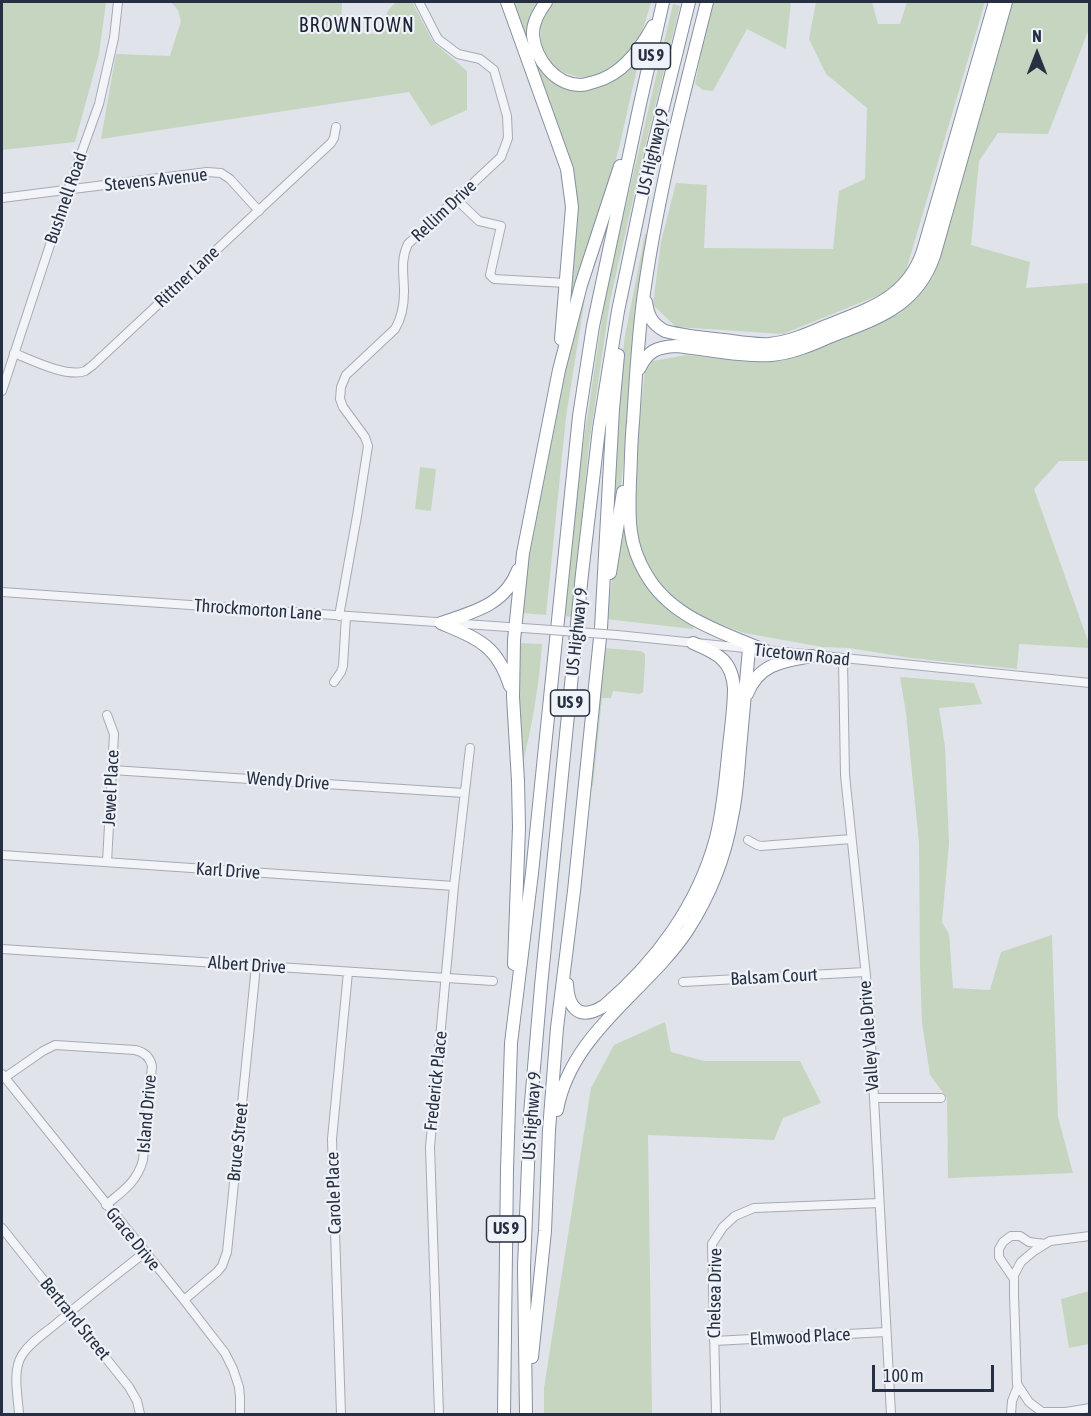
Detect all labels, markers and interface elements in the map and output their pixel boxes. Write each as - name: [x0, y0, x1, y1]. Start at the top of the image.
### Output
- district label: BROWNTOWN: [299, 14, 415, 38]
- north arrow: [1007, 24, 1067, 84]
- text: N: [1032, 27, 1042, 45]
- road number: US 9: [632, 43, 670, 69]
- street label: US Highway 9: [632, 106, 674, 198]
- street label: Bushnell Road: [40, 149, 92, 247]
- street label: Stevens Avenue: [103, 164, 209, 196]
- street label: Rellim Drive: [407, 175, 481, 247]
- street label: Rittner Lane: [150, 242, 224, 312]
- street label: US Highway 9: [562, 587, 592, 677]
- street label: Throckmorton Lane: [193, 595, 323, 625]
- street label: Ticetown Road: [753, 639, 851, 671]
- road number: US 9: [550, 690, 590, 716]
- street label: Jewel Place: [98, 749, 124, 827]
- street label: Wendy Drive: [246, 767, 330, 795]
- street label: Karl Drive: [195, 858, 261, 884]
- street label: Albert Drive: [207, 952, 287, 978]
- street label: Balsam Court: [730, 964, 818, 990]
- street label: Valley Vale Drive: [854, 980, 884, 1092]
- street label: Frederick Place: [420, 1030, 452, 1132]
- street label: US Highway 9: [518, 1071, 546, 1161]
- street label: Island Drive: [133, 1074, 161, 1154]
- street label: Bruce Street: [223, 1101, 253, 1183]
- street label: Carole Place: [322, 1152, 346, 1234]
- street label: Grace Drive: [101, 1203, 165, 1275]
- road number: US 9: [486, 1216, 526, 1242]
- street label: Chelsea Drive: [703, 1248, 727, 1338]
- street label: Bertrand Street: [35, 1274, 115, 1364]
- street label: Elmwood Place: [749, 1324, 851, 1350]
- scale bar: [875, 1353, 996, 1391]
- text: 100 m: [883, 1365, 924, 1386]

